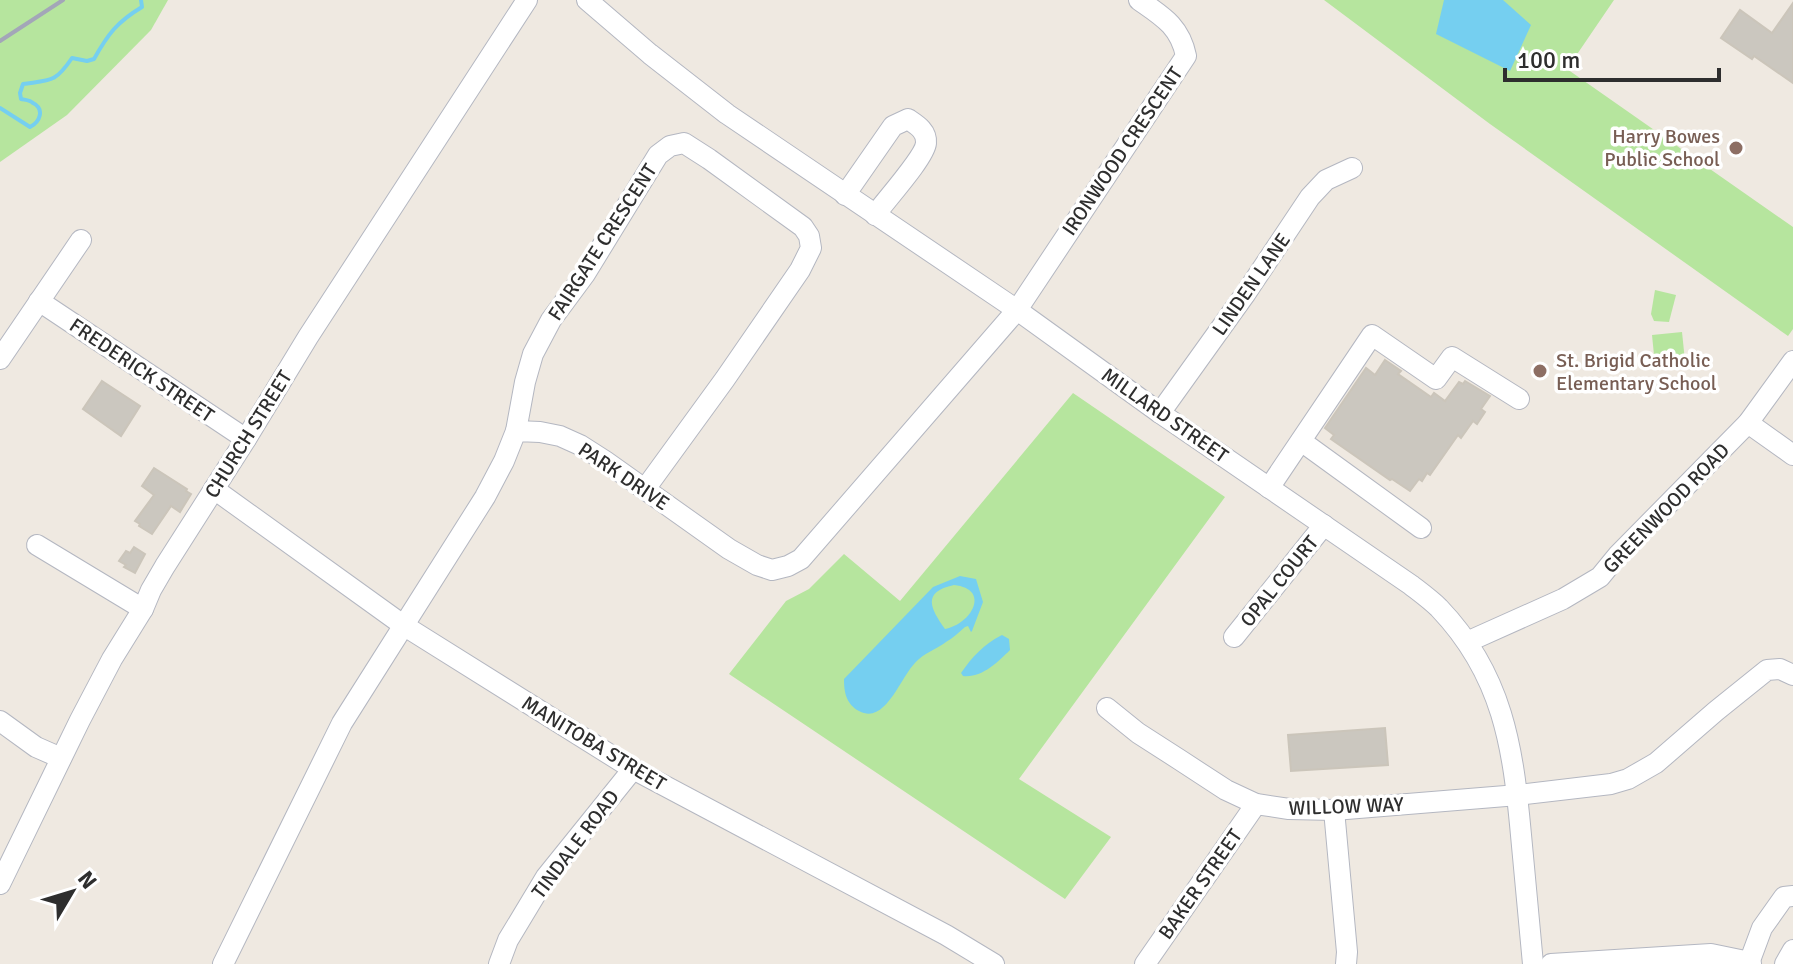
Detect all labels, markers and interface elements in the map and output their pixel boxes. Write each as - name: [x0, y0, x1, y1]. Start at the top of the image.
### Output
- scale bar: [1505, 32, 1719, 82]
- text: 100 m: [1517, 45, 1580, 75]
- street label: IRONWOOD CRESCENT: [1057, 62, 1188, 240]
- place label: Harry Bowes Public School: [1604, 124, 1720, 172]
- marker: Harry Bowes Public School: [1727, 139, 1745, 157]
- street label: FAIRGATE CRESCENT: [542, 159, 662, 325]
- street label: LINDEN LANE: [1207, 228, 1296, 340]
- street label: FREDERICK STREET: [65, 313, 219, 428]
- place label: St. Brigid Catholic Elementary School: [1556, 348, 1717, 396]
- street label: MILLARD STREET: [1097, 362, 1233, 468]
- marker: St. Brigid Catholic Elementary School: [1531, 362, 1549, 380]
- street label: CHURCH STREET: [199, 366, 298, 503]
- street label: PARK DRIVE: [573, 437, 674, 516]
- street label: GREENWOOD ROAD: [1598, 438, 1735, 579]
- street label: OPAL COURT: [1235, 530, 1324, 632]
- street label: MANITOBA STREET: [517, 691, 671, 796]
- street label: TINDALE ROAD: [526, 785, 624, 904]
- street label: WILLOW WAY: [1288, 792, 1404, 821]
- street label: BAKER STREET: [1153, 824, 1248, 944]
- north arrow: [32, 852, 112, 932]
- text: N: [72, 866, 103, 894]

